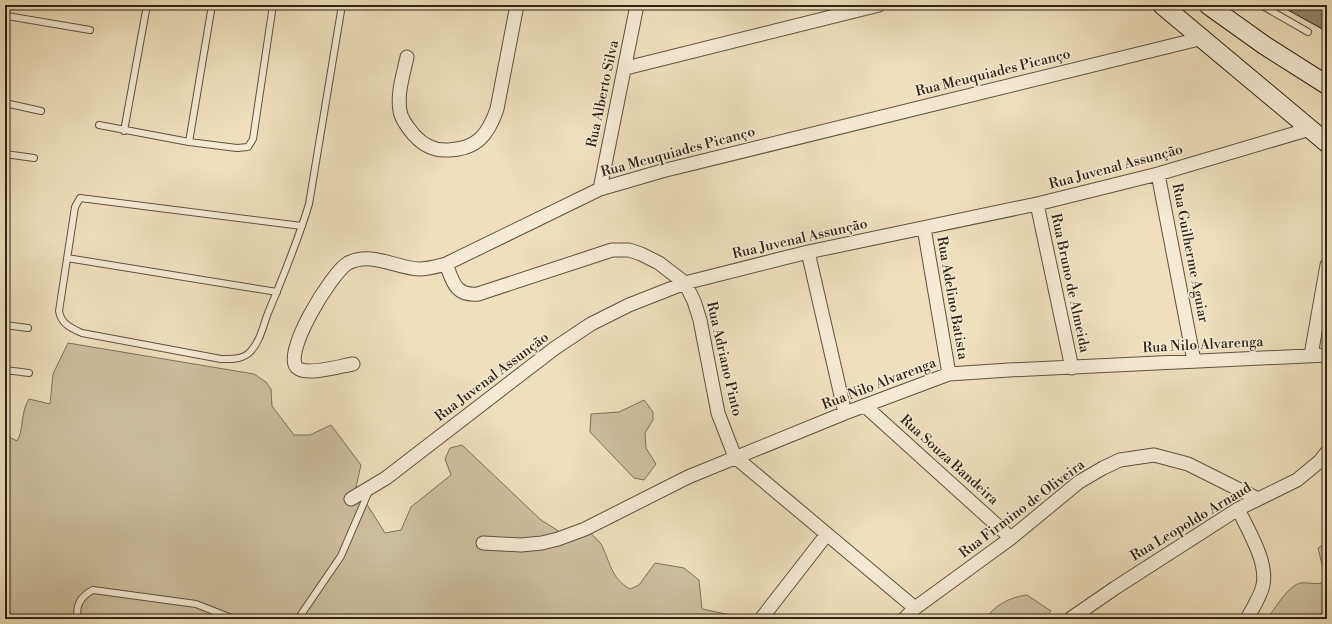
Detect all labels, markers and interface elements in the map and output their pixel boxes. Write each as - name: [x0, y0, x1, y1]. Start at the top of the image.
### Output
- street label: Rua Alberto Silva: [583, 38, 623, 149]
- street label: Rua Meuquiades Picanço: [914, 45, 1072, 101]
- street label: Rua Meuquiades Picanço: [599, 123, 757, 181]
- street label: Rua Juvenal Assunção: [1047, 140, 1185, 194]
- street label: Rua Guilherme Aguiar: [1168, 182, 1212, 324]
- street label: Rua Bruno de Almeida: [1046, 212, 1094, 355]
- street label: Rua Juvenal Assunção: [731, 215, 869, 263]
- street label: Rua Adelino Batista: [932, 235, 972, 362]
- street label: Rua Adriano Pinto: [702, 300, 746, 418]
- street label: Rua Juvenal Assunção: [431, 328, 553, 426]
- street label: Rua Nilo Alvarenga: [1142, 333, 1265, 357]
- street label: Rua Nilo Alvarenga: [819, 354, 940, 414]
- street label: Rua Souza Bandeira: [896, 411, 1003, 510]
- street label: Rua Firmino de Oliveira: [956, 455, 1089, 562]
- street label: Rua Leopoldo Arnaud: [1127, 479, 1255, 565]

